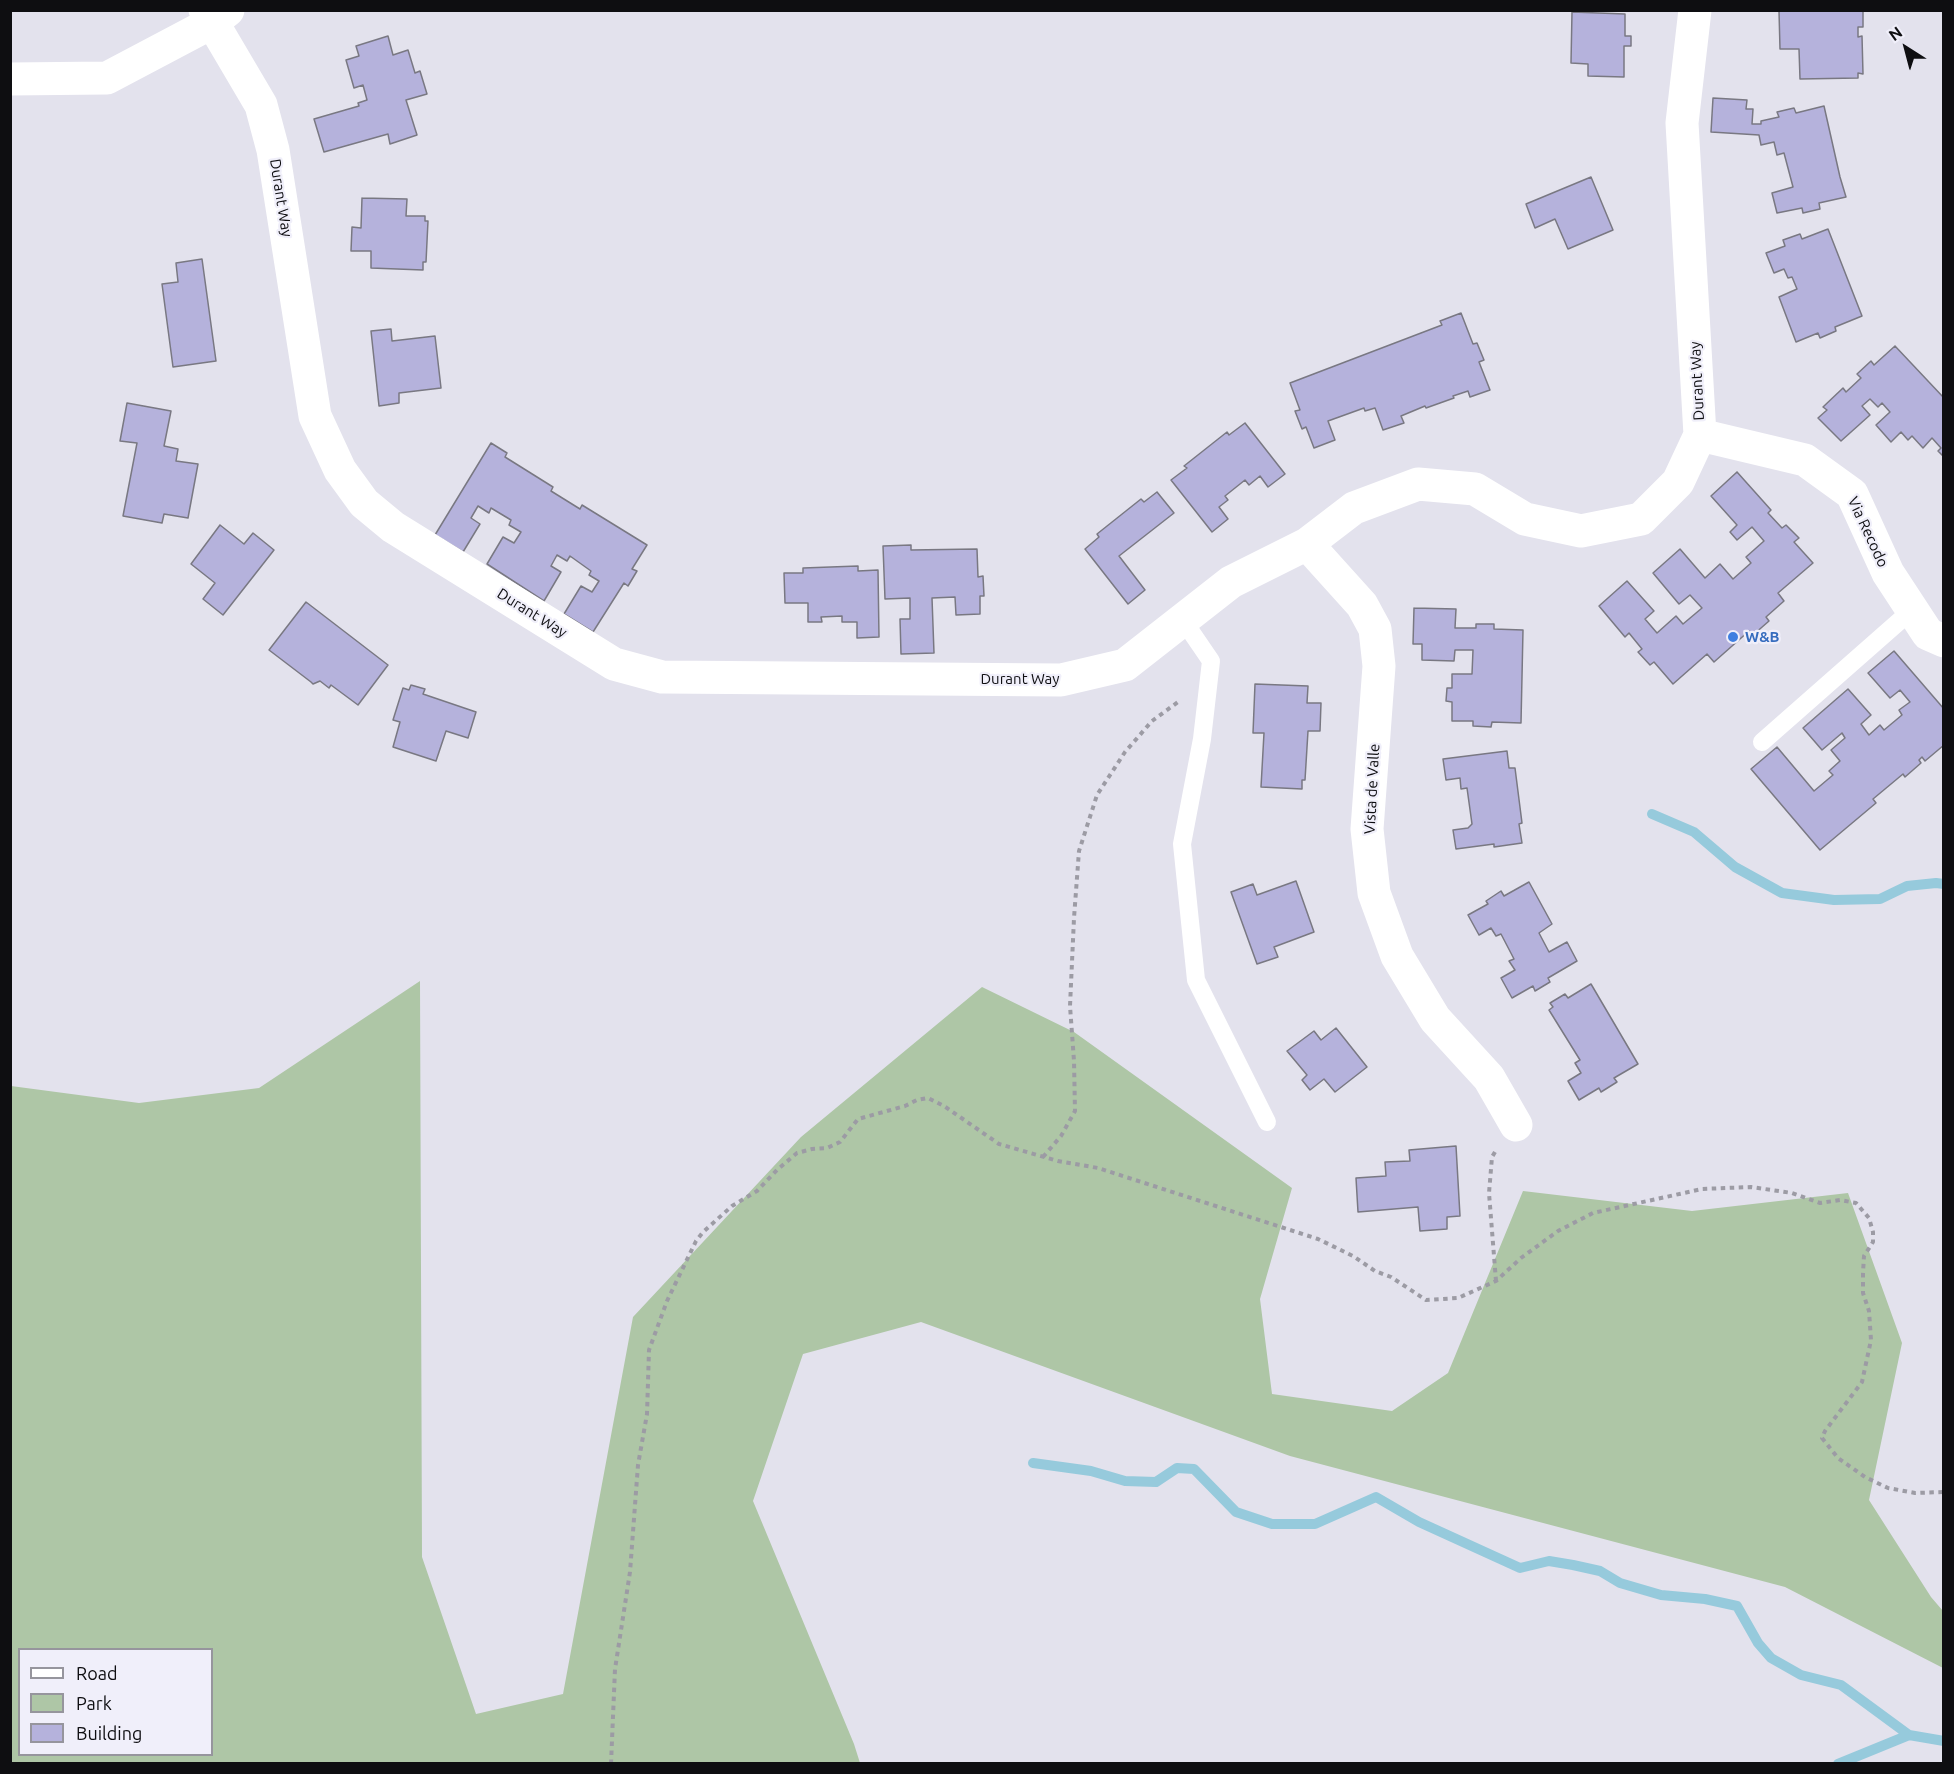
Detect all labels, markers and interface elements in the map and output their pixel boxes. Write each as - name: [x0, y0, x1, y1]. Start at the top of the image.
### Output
- north arrow: [1876, 18, 1936, 78]
- text: N: [1885, 23, 1906, 44]
- street label: Durant Way: [266, 158, 296, 238]
- street label: Durant Way: [1686, 341, 1708, 421]
- street label: Via Recodo: [1844, 494, 1892, 570]
- street label: Durant Way: [494, 584, 570, 642]
- place label: W&B: [1745, 628, 1779, 646]
- marker: W&B: [1726, 630, 1740, 644]
- street label: Durant Way: [981, 670, 1059, 688]
- street label: Vista de Valle: [1361, 743, 1383, 835]
- legend: [18, 1648, 213, 1756]
- text: Road: [76, 1663, 118, 1683]
- text: Park: [76, 1693, 112, 1713]
- text: Building: [76, 1723, 142, 1743]

